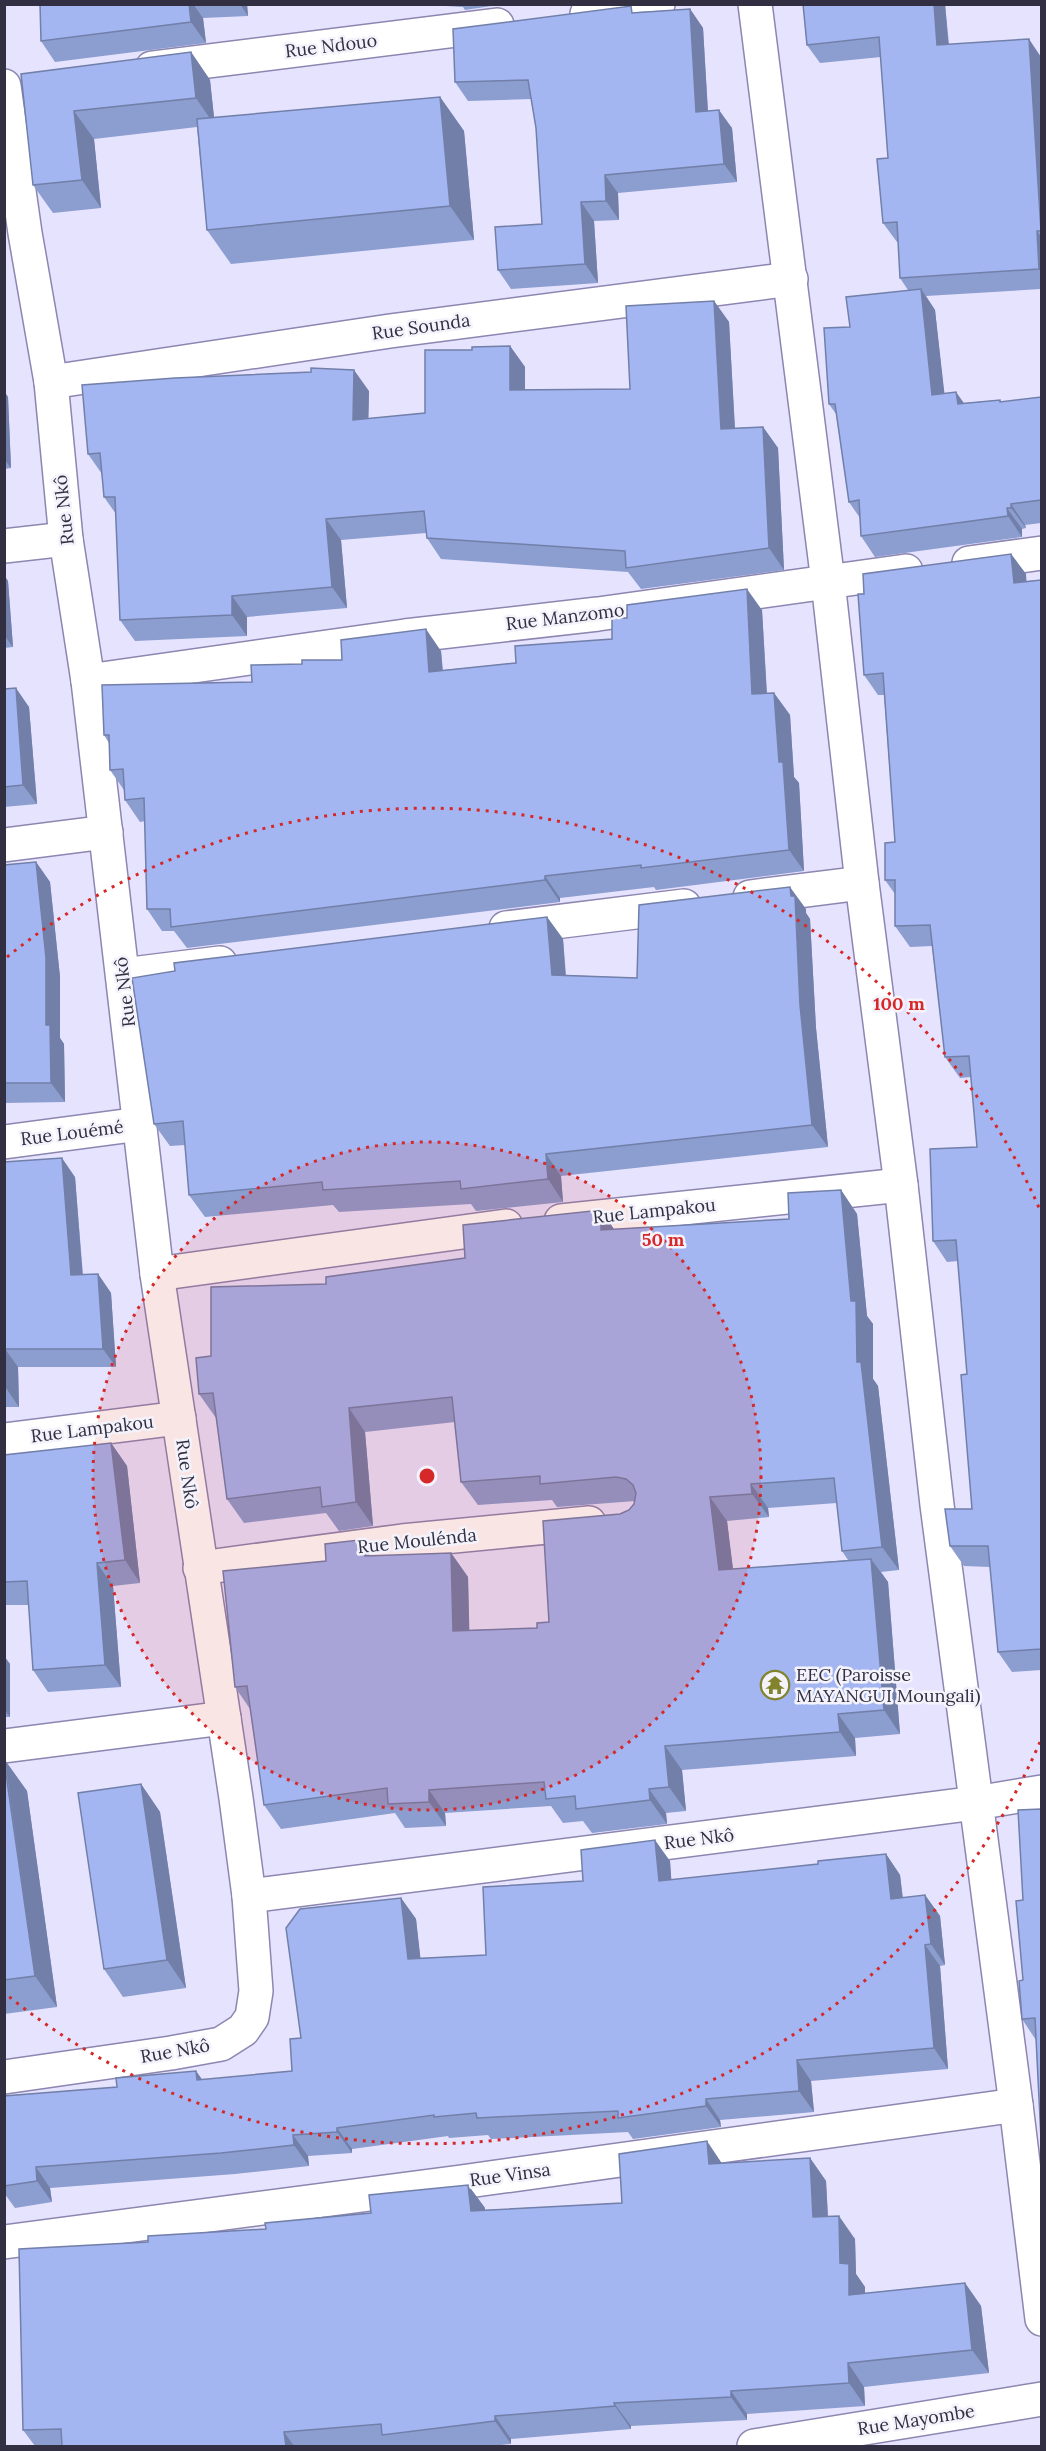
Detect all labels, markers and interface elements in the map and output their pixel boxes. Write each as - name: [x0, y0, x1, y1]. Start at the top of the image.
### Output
- street label: Rue Ndouo: [284, 28, 378, 63]
- street label: Rue Sounda: [370, 308, 472, 345]
- street label: Rue Nkô: [48, 474, 79, 546]
- street label: Rue Manzomo: [504, 598, 626, 635]
- street label: Rue Nkô: [109, 956, 140, 1028]
- text: 100 m: [873, 992, 925, 1015]
- street label: Rue Louémé: [19, 1115, 125, 1150]
- street label: Rue Lampakou: [591, 1193, 717, 1228]
- text: 50 m: [642, 1228, 685, 1251]
- street label: Rue Lampakou: [29, 1410, 155, 1447]
- street label: Rue Nkô: [171, 1438, 204, 1510]
- centre of rings: [417, 1466, 437, 1486]
- street label: Rue Moulénda: [356, 1523, 478, 1558]
- place label: EEC (Paroisse MAYANGUI Moungali): [796, 1663, 981, 1707]
- temple icon: EEC (Paroisse MAYANGUI Moungali): [759, 1669, 791, 1701]
- street label: Rue Nkô: [663, 1823, 735, 1854]
- street label: Rue Nkô: [138, 2033, 212, 2068]
- street label: Rue Vinsa: [468, 2157, 552, 2192]
- street label: Rue Mayombe: [856, 2399, 976, 2440]

